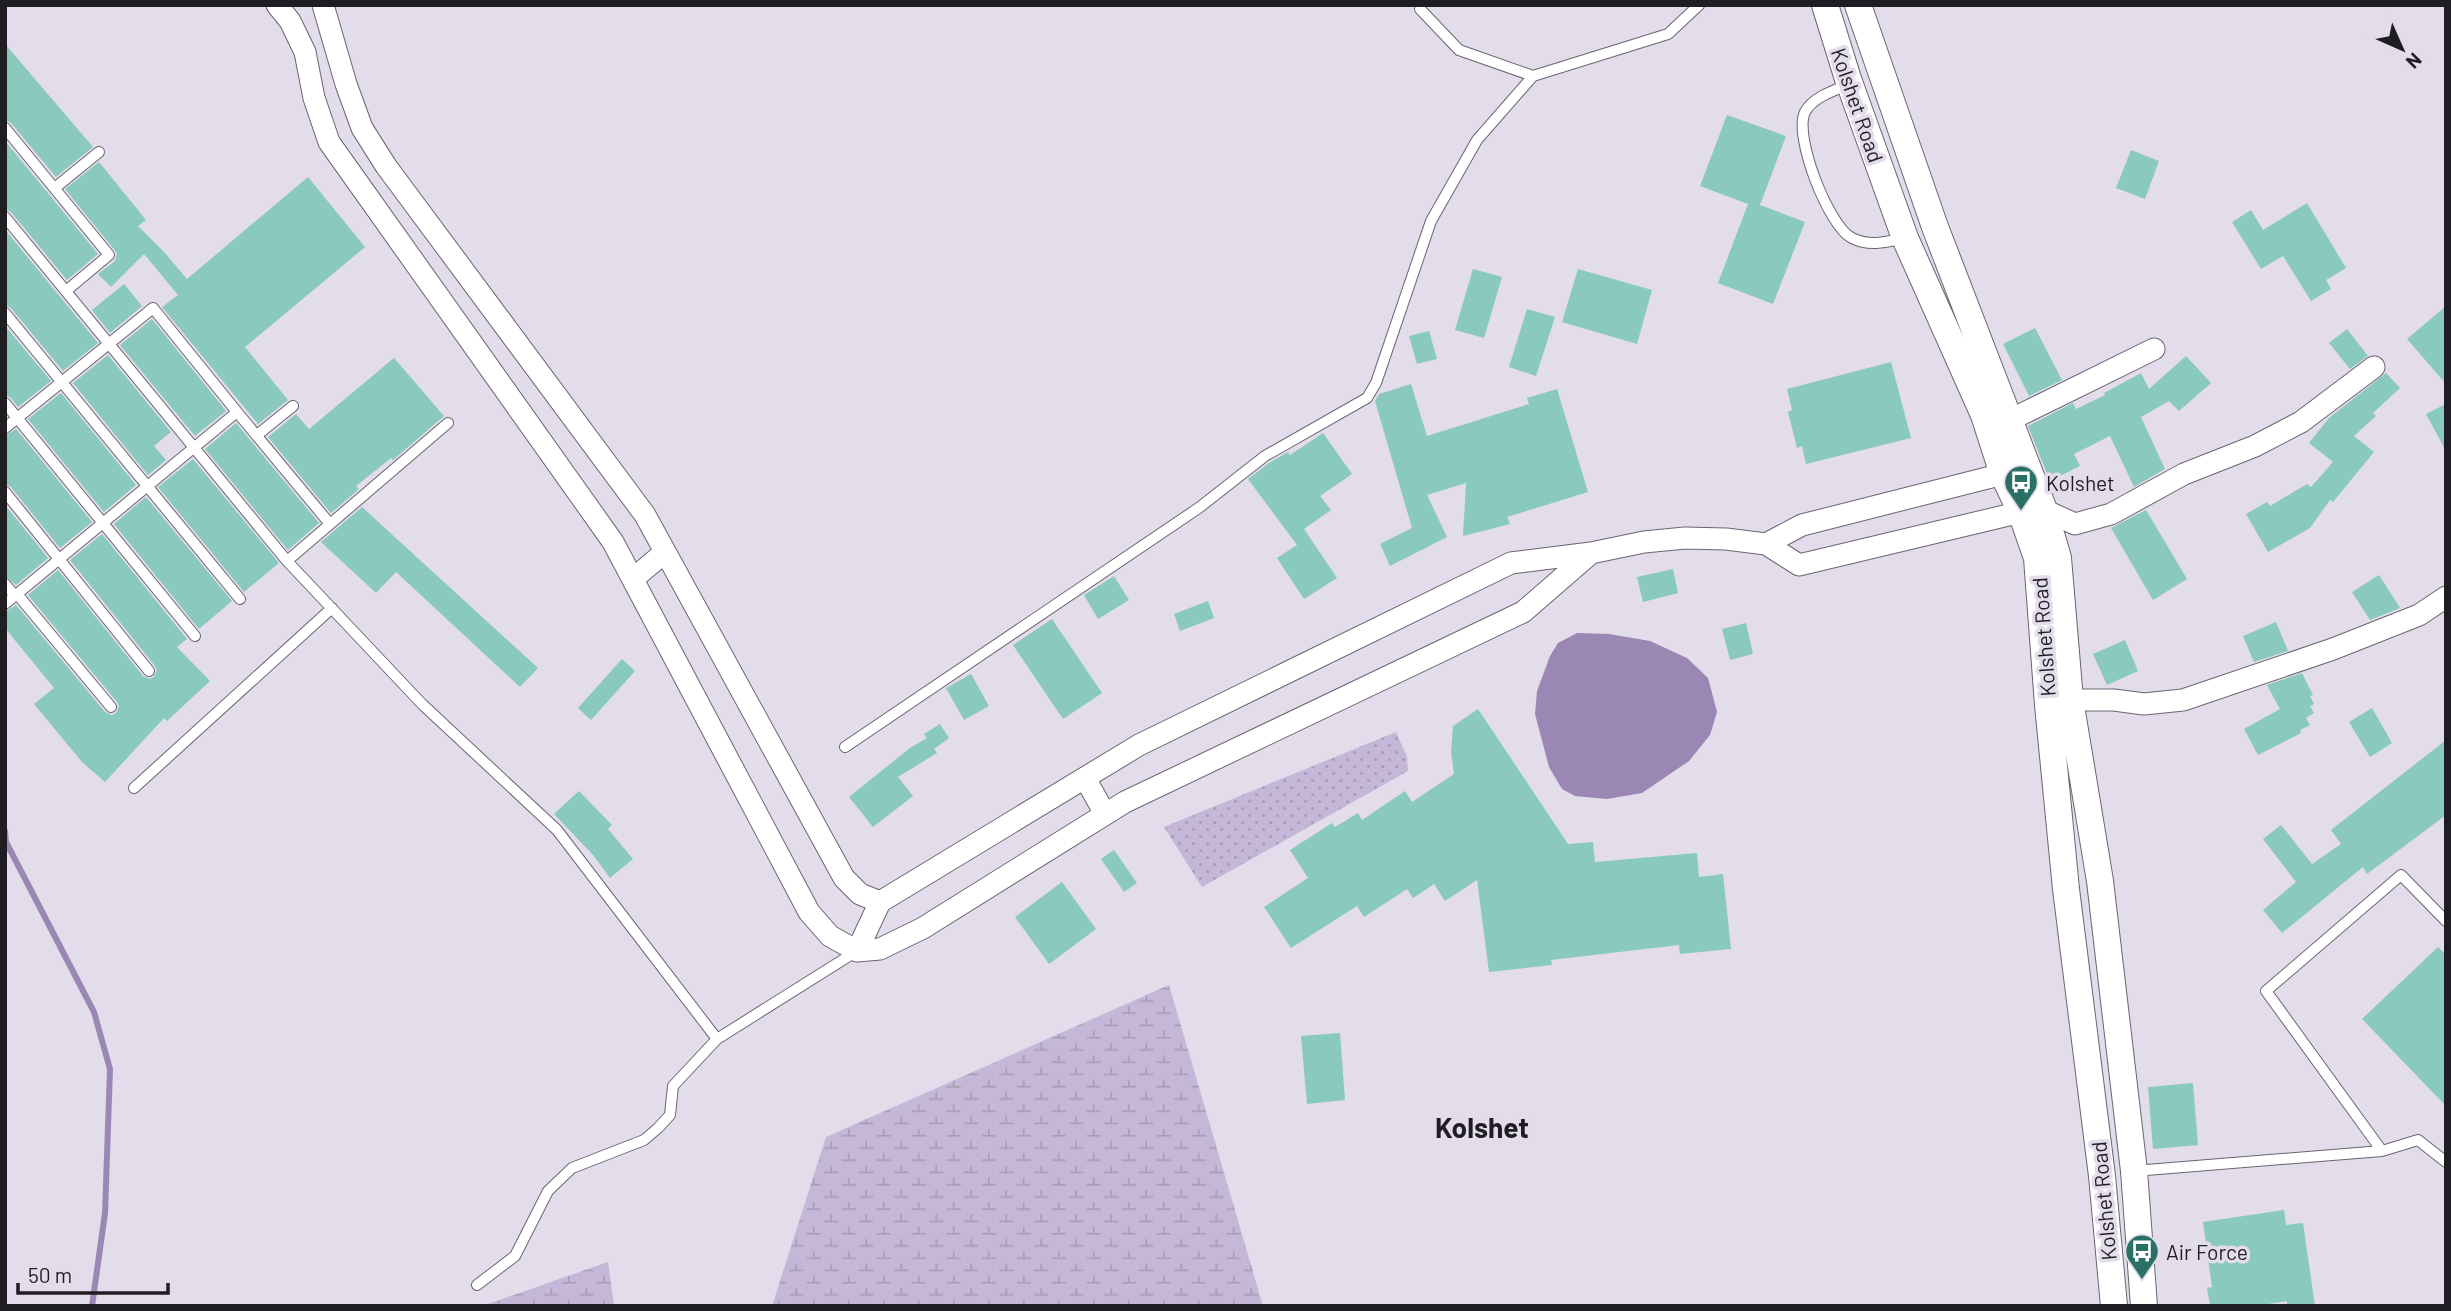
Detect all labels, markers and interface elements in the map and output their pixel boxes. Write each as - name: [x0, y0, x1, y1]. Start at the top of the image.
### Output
- north arrow: [2367, 14, 2437, 84]
- street label: Kolshet Road: [1827, 44, 1889, 166]
- text: N: [2402, 49, 2427, 74]
- bus stop icon: Kolshet: [2002, 463, 2040, 512]
- place label: Kolshet: [2046, 470, 2115, 495]
- street label: Kolshet Road: [2026, 577, 2060, 697]
- district label: Kolshet: [1435, 1110, 1529, 1144]
- street label: Kolshet Road: [2085, 1140, 2121, 1262]
- bus stop icon: Air Force: [2123, 1232, 2161, 1281]
- place label: Air Force: [2166, 1239, 2248, 1264]
- scale bar: [18, 1252, 168, 1296]
- text: 50 m: [28, 1262, 72, 1287]

